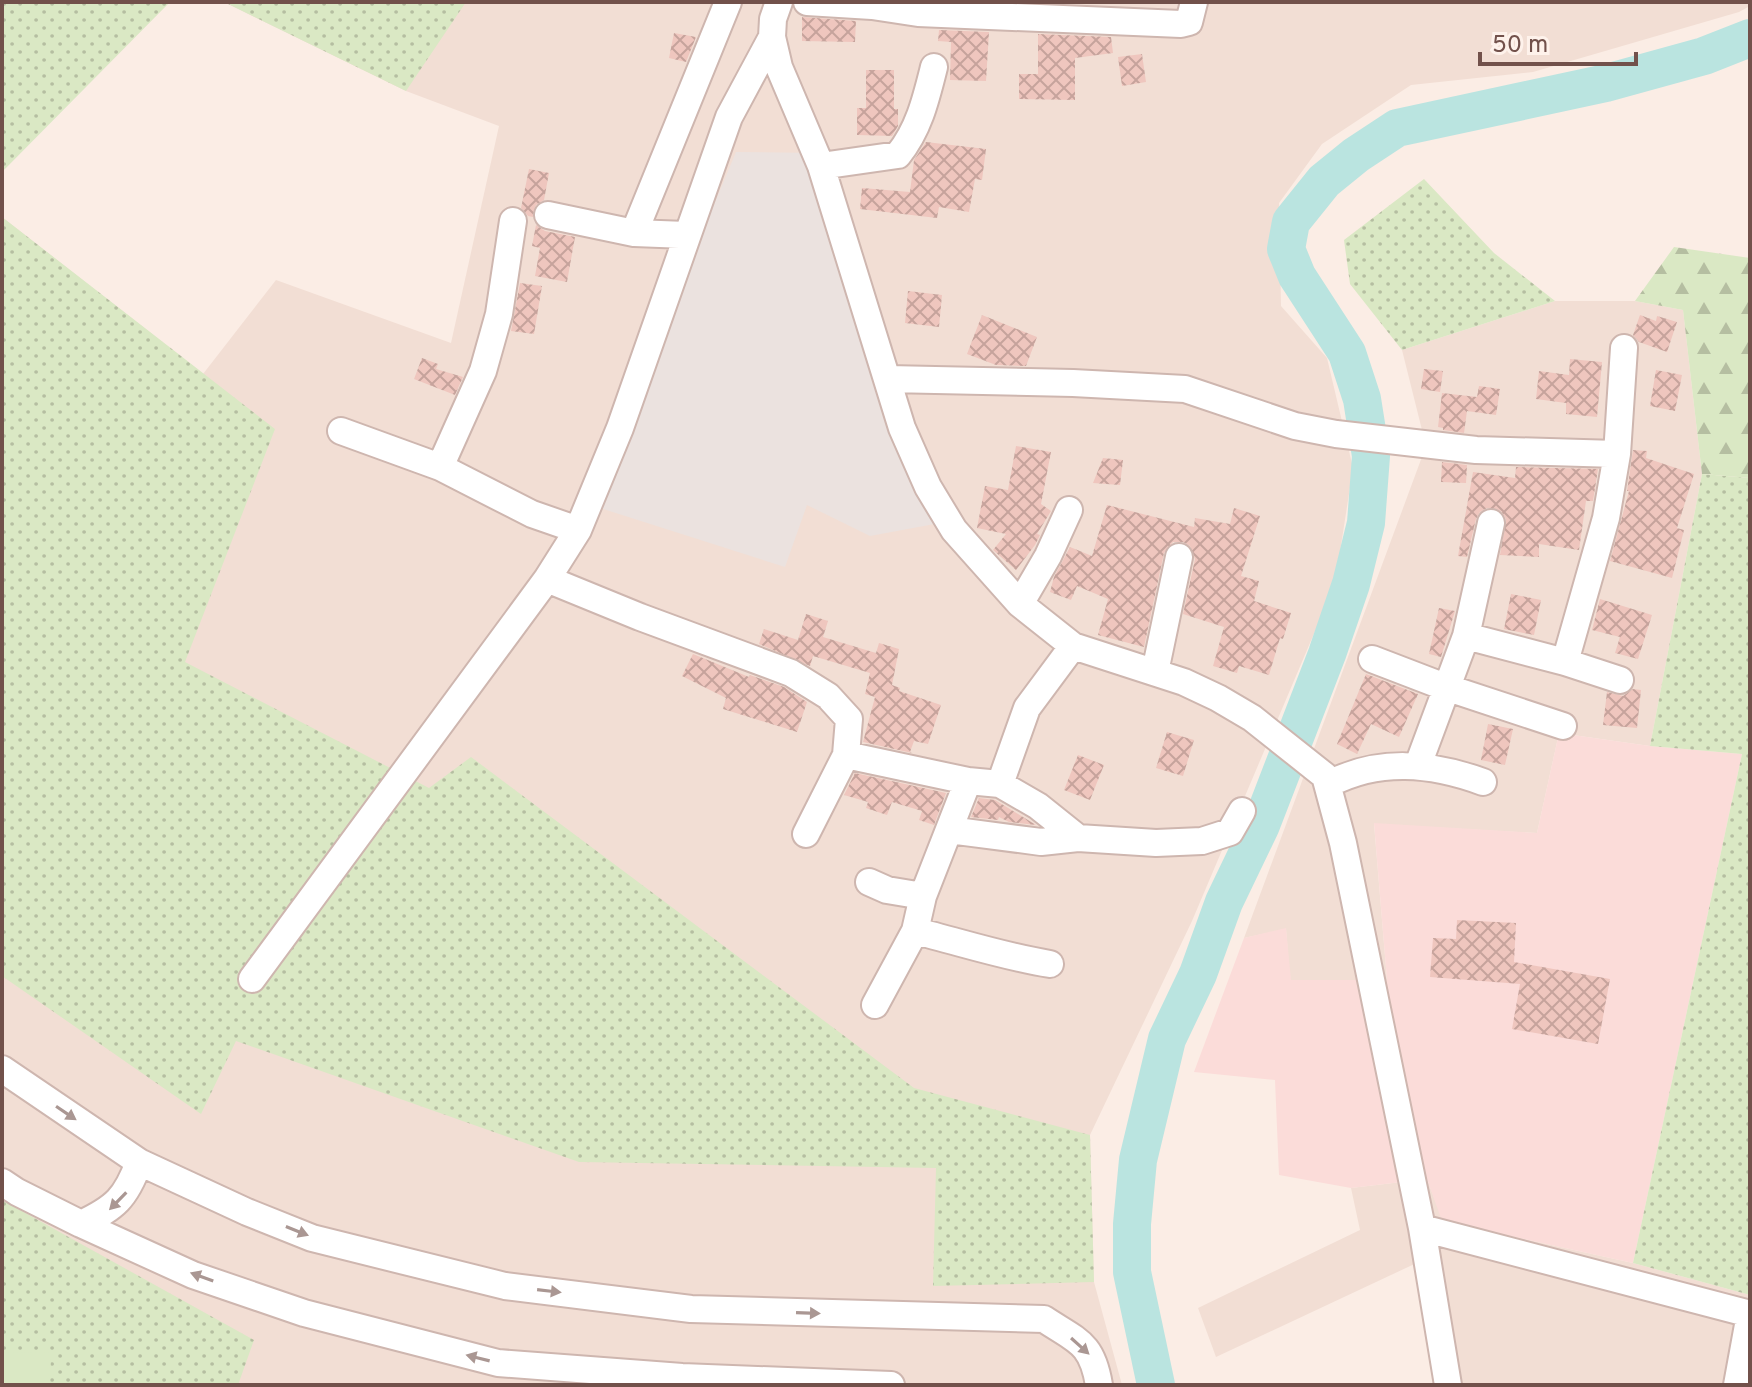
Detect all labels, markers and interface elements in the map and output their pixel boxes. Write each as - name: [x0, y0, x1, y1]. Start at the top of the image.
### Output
- scale bar: [1480, 16, 1636, 66]
- text: 50 m: [1492, 31, 1548, 61]
- one-way arrow: [56, 1105, 77, 1120]
- one-way arrow: [110, 1191, 128, 1210]
- one-way arrow: [285, 1225, 309, 1238]
- one-way arrow: [190, 1271, 214, 1283]
- one-way arrow: [537, 1285, 562, 1298]
- one-way arrow: [796, 1306, 821, 1319]
- one-way arrow: [1070, 1337, 1090, 1355]
- one-way arrow: [466, 1351, 491, 1363]

